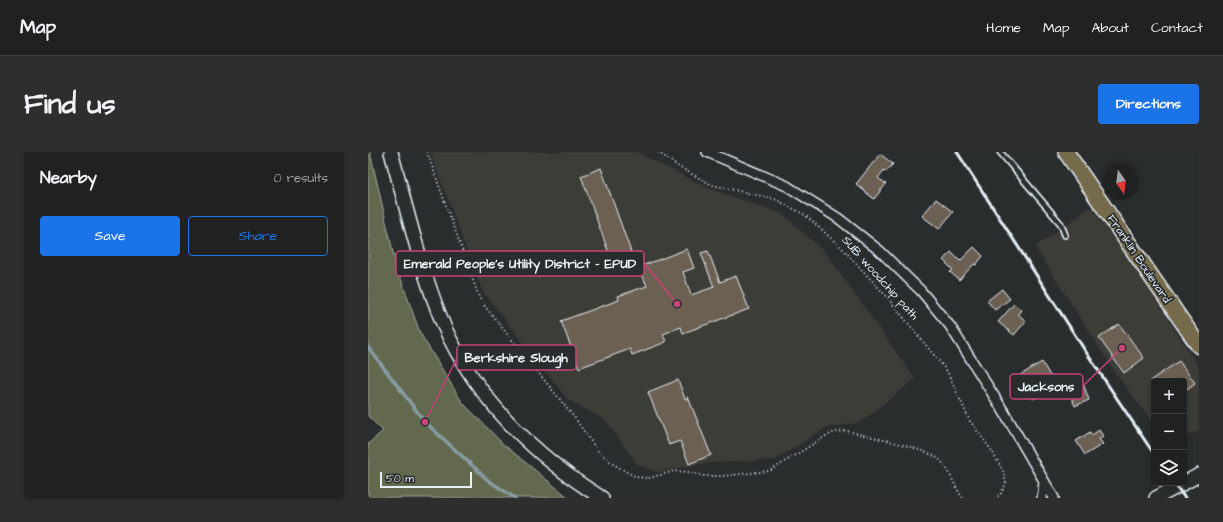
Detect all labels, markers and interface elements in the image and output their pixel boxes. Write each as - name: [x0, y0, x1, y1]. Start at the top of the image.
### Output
- text: Map: [20, 14, 56, 41]
- text: Home: [986, 18, 1021, 38]
- text: Map: [1043, 18, 1069, 38]
- text: About: [1091, 18, 1129, 38]
- text: Contact: [1151, 18, 1203, 38]
- button: Directions: [1098, 84, 1199, 124]
- text: Find us: [24, 85, 115, 124]
- north arrow: [1103, 164, 1139, 200]
- text: Nearby: [40, 166, 97, 190]
- text: 0 results: [273, 169, 328, 187]
- street label: Franklin Boulevard: [1103, 211, 1175, 307]
- button: Save: [40, 216, 180, 256]
- button: Share: [188, 216, 328, 256]
- street label: SUB woodchip path: [838, 232, 922, 324]
- callout: Emerald People's Utility District - EPUD: [396, 251, 644, 276]
- text: Emerald People's Utility District - EPUD: [404, 255, 637, 274]
- callout: Berkshire Slough: [457, 345, 576, 370]
- text: Berkshire Slough: [464, 349, 568, 369]
- callout: Jacksons: [1010, 374, 1083, 399]
- text: Jacksons: [1017, 378, 1075, 396]
- map controls: [1151, 378, 1187, 486]
- button: +: [1151, 378, 1187, 414]
- button: −: [1151, 414, 1187, 450]
- button: layers: [1151, 450, 1187, 486]
- scale bar: [380, 470, 472, 489]
- text: 50 m: [386, 471, 414, 486]

